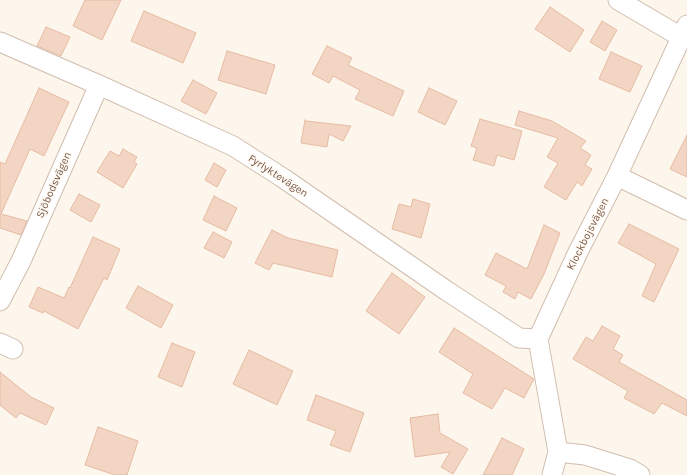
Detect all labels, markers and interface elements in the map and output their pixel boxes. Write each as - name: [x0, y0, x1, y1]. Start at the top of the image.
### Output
- street label: Sjöbodsvägen: [34, 150, 74, 220]
- street label: Fyrlyktevägen: [246, 152, 310, 200]
- street label: Klockbojsvägen: [564, 196, 612, 272]

